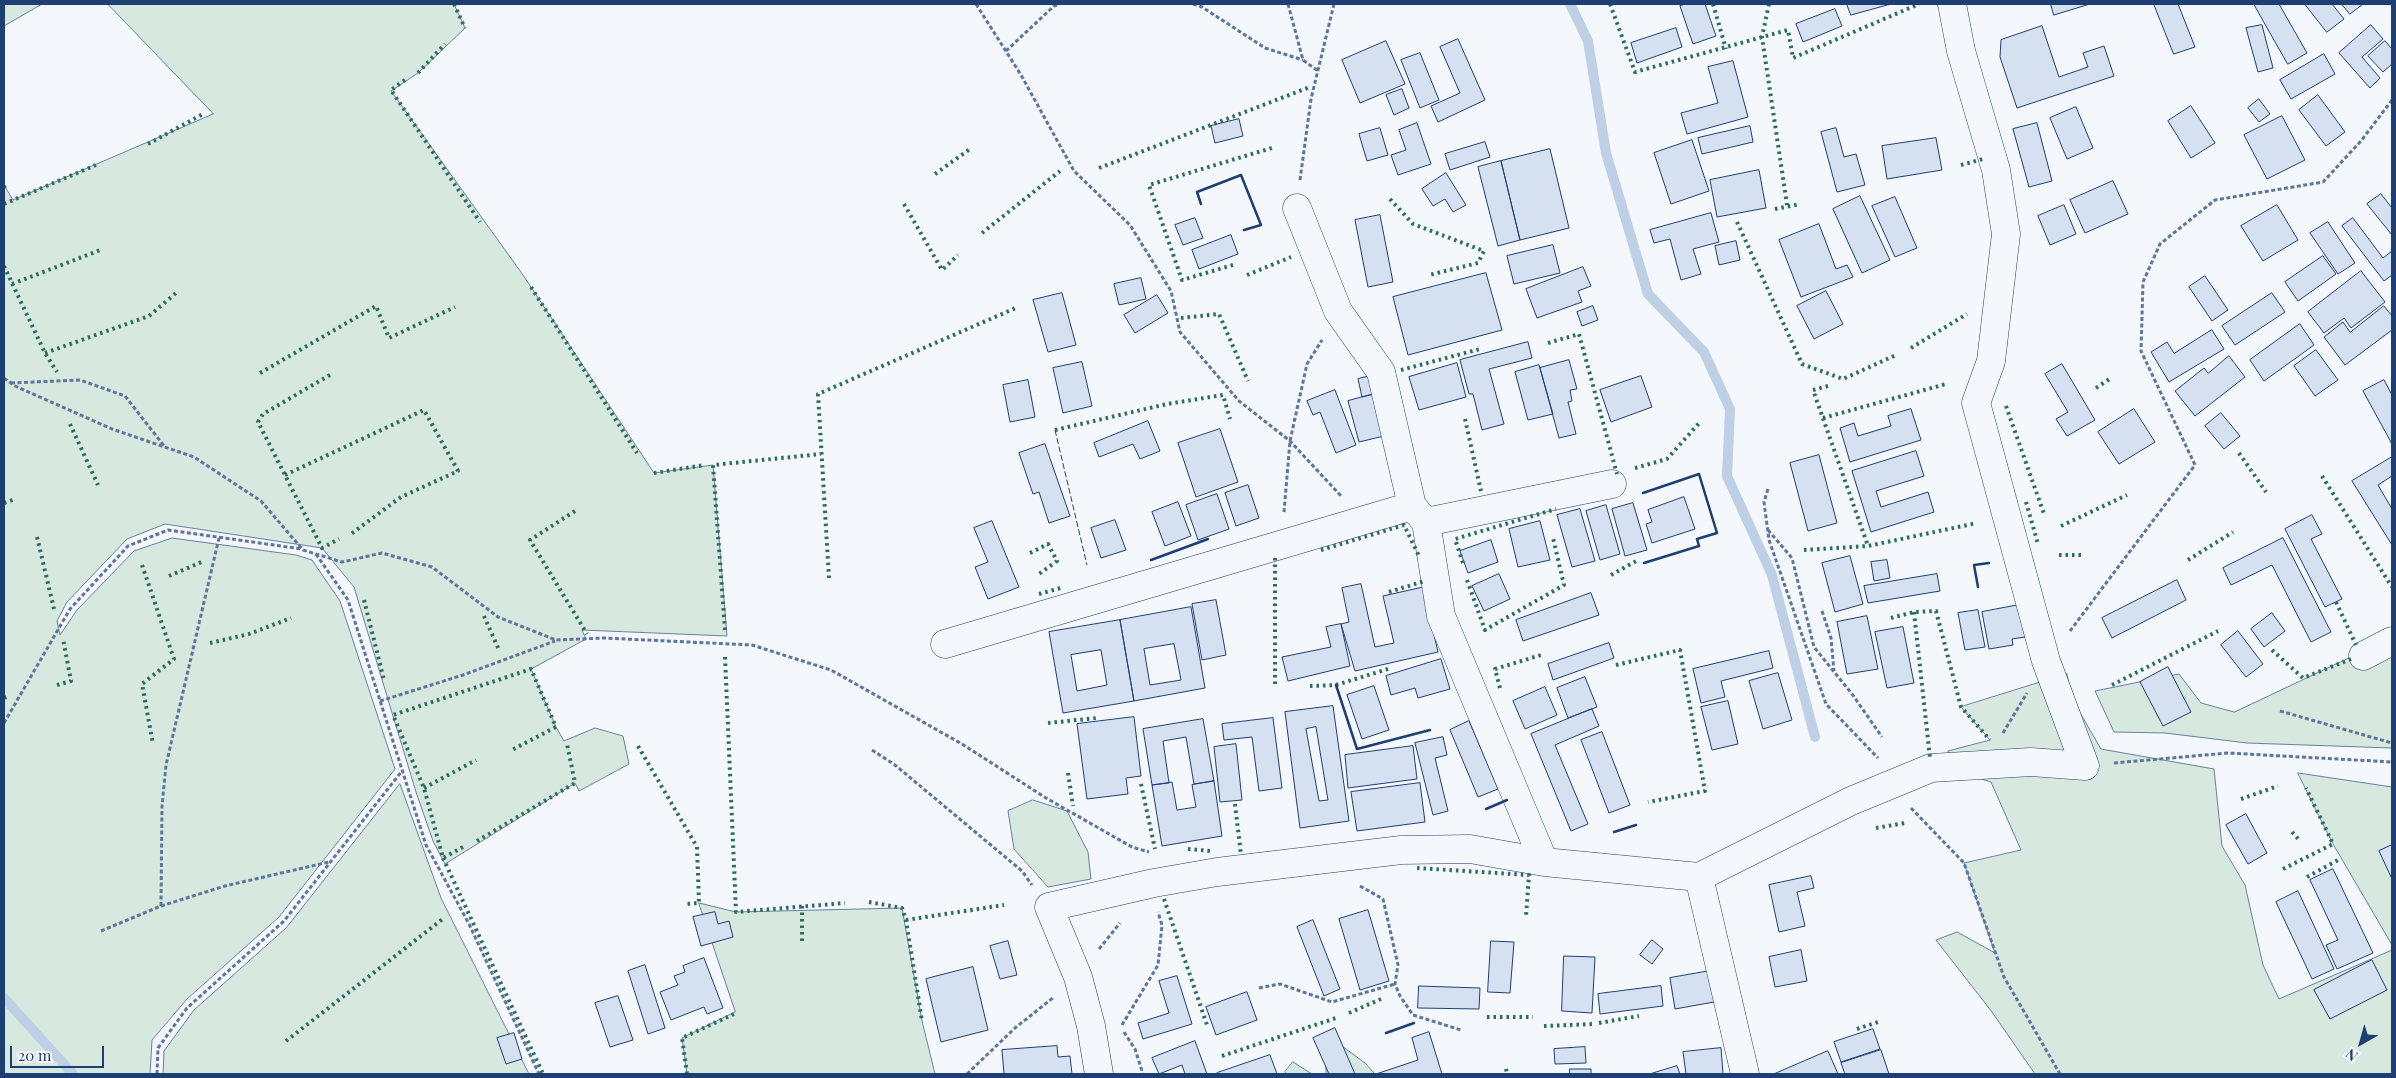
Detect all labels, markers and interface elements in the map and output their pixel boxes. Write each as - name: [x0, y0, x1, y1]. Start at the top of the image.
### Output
- north arrow: [2336, 1018, 2386, 1068]
- scale bar: [12, 1036, 106, 1068]
- text: 20 m: [18, 1045, 51, 1065]
- text: N: [2342, 1045, 2361, 1066]

